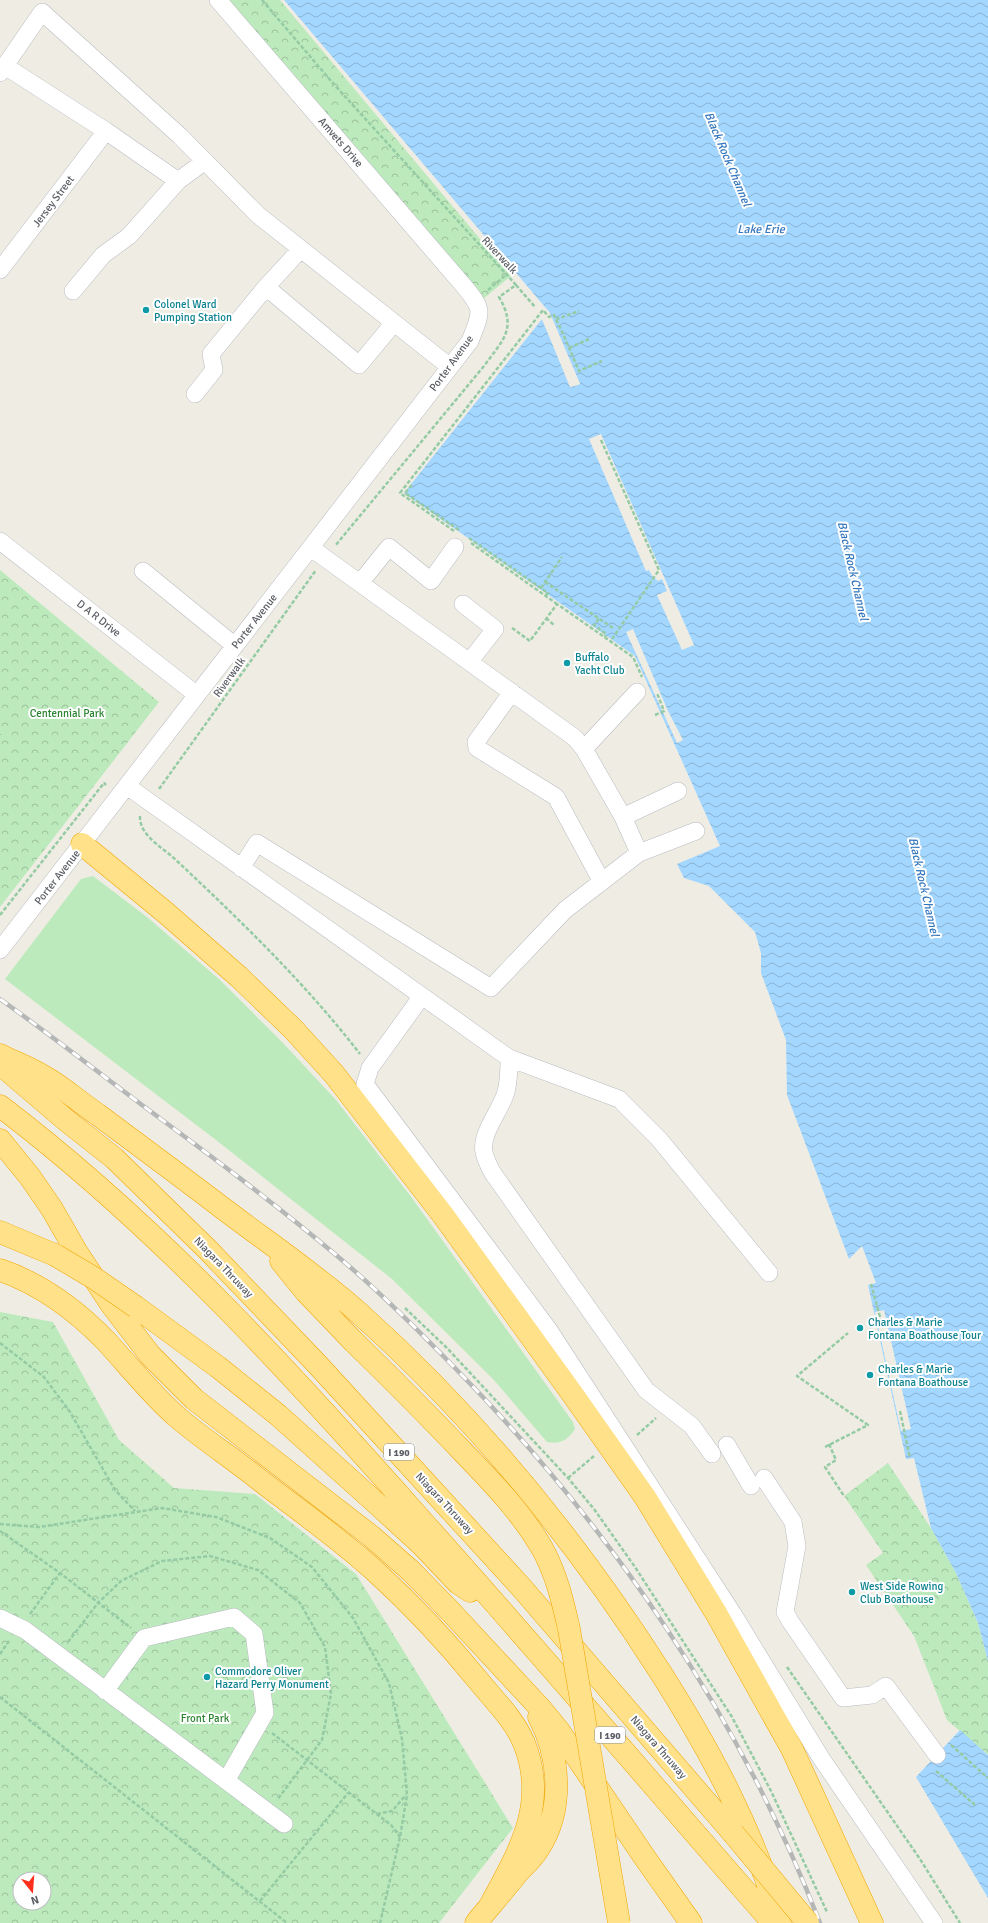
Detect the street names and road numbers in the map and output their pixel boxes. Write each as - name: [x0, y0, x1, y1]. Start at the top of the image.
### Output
- street label: Amvets Drive: [316, 115, 366, 170]
- street label: Jersey Street: [30, 173, 77, 230]
- street label: Riverwalk: [479, 234, 520, 277]
- street label: Porter Avenue: [427, 333, 476, 394]
- street label: Porter Avenue: [229, 591, 280, 651]
- street label: D A R Drive: [74, 597, 123, 640]
- street label: Riverwalk: [211, 654, 249, 700]
- street label: Porter Avenue: [32, 847, 83, 907]
- street label: Niagara Thruway: [191, 1234, 256, 1301]
- road number: I 190: [384, 1444, 414, 1460]
- street label: Niagara Thruway: [413, 1470, 477, 1537]
- street label: Niagara Thruway: [628, 1713, 690, 1782]
- road number: I 190: [595, 1727, 625, 1743]

